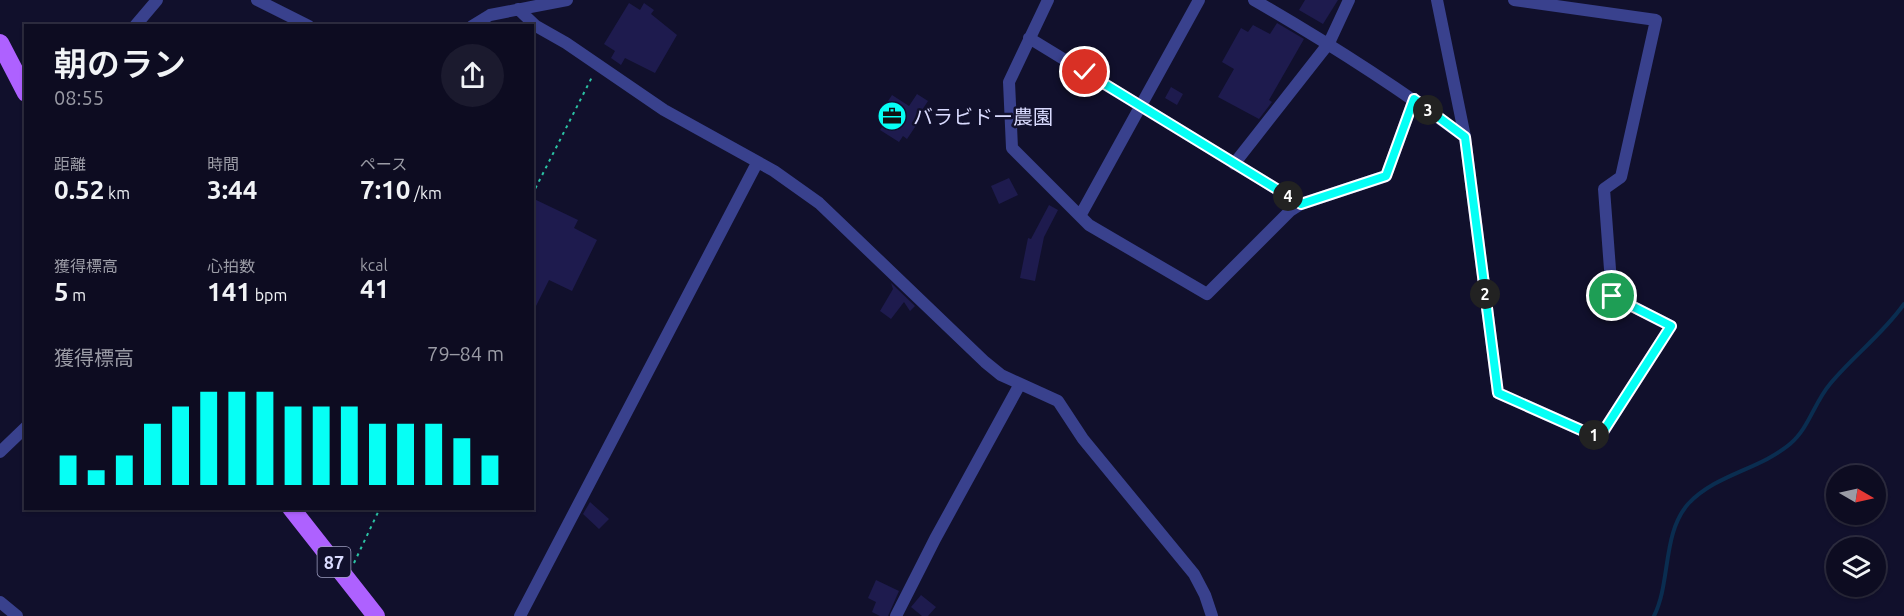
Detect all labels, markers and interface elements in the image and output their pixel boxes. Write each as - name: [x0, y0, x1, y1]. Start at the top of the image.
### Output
- button: share: [441, 44, 504, 107]
- text: 朝のラン: [54, 45, 186, 82]
- pin: [1059, 46, 1110, 97]
- icon: check: [1068, 55, 1101, 88]
- text: 08:55: [54, 86, 104, 109]
- pin: 3: [1413, 95, 1443, 125]
- office icon: バラビドー農園: [876, 100, 908, 132]
- text: 3: [1423, 101, 1433, 119]
- place label: バラビドー農園: [913, 105, 1053, 128]
- text: 距離: [54, 155, 86, 173]
- text: 時間: [207, 155, 239, 173]
- text: ペース: [360, 155, 407, 173]
- text: 0.52: [54, 175, 104, 204]
- text: 3:44: [207, 175, 257, 204]
- text: 7:10: [360, 175, 410, 204]
- pin: 4: [1273, 181, 1303, 211]
- text: km: [104, 184, 130, 202]
- text: /km: [410, 184, 442, 202]
- text: 4: [1283, 187, 1293, 205]
- text: kcal: [360, 256, 388, 274]
- text: 獲得標高: [54, 257, 118, 275]
- text: 心拍数: [207, 257, 255, 275]
- pin: [1586, 270, 1637, 321]
- text: 41: [360, 274, 389, 303]
- text: 5: [54, 277, 69, 306]
- text: 141: [207, 277, 251, 306]
- pin: 2: [1470, 279, 1500, 309]
- icon: arrive: [1595, 279, 1628, 312]
- text: 2: [1480, 285, 1490, 303]
- text: m: [69, 286, 86, 304]
- text: bpm: [251, 286, 287, 304]
- text: 79–84 m: [427, 342, 504, 365]
- text: 獲得標高: [54, 346, 134, 369]
- pin: 1: [1579, 420, 1609, 450]
- text: 1: [1589, 426, 1599, 444]
- north arrow: [1826, 465, 1886, 525]
- map controls: [1826, 465, 1886, 597]
- button: layers: [1826, 537, 1886, 597]
- road number: 87: [318, 547, 350, 577]

